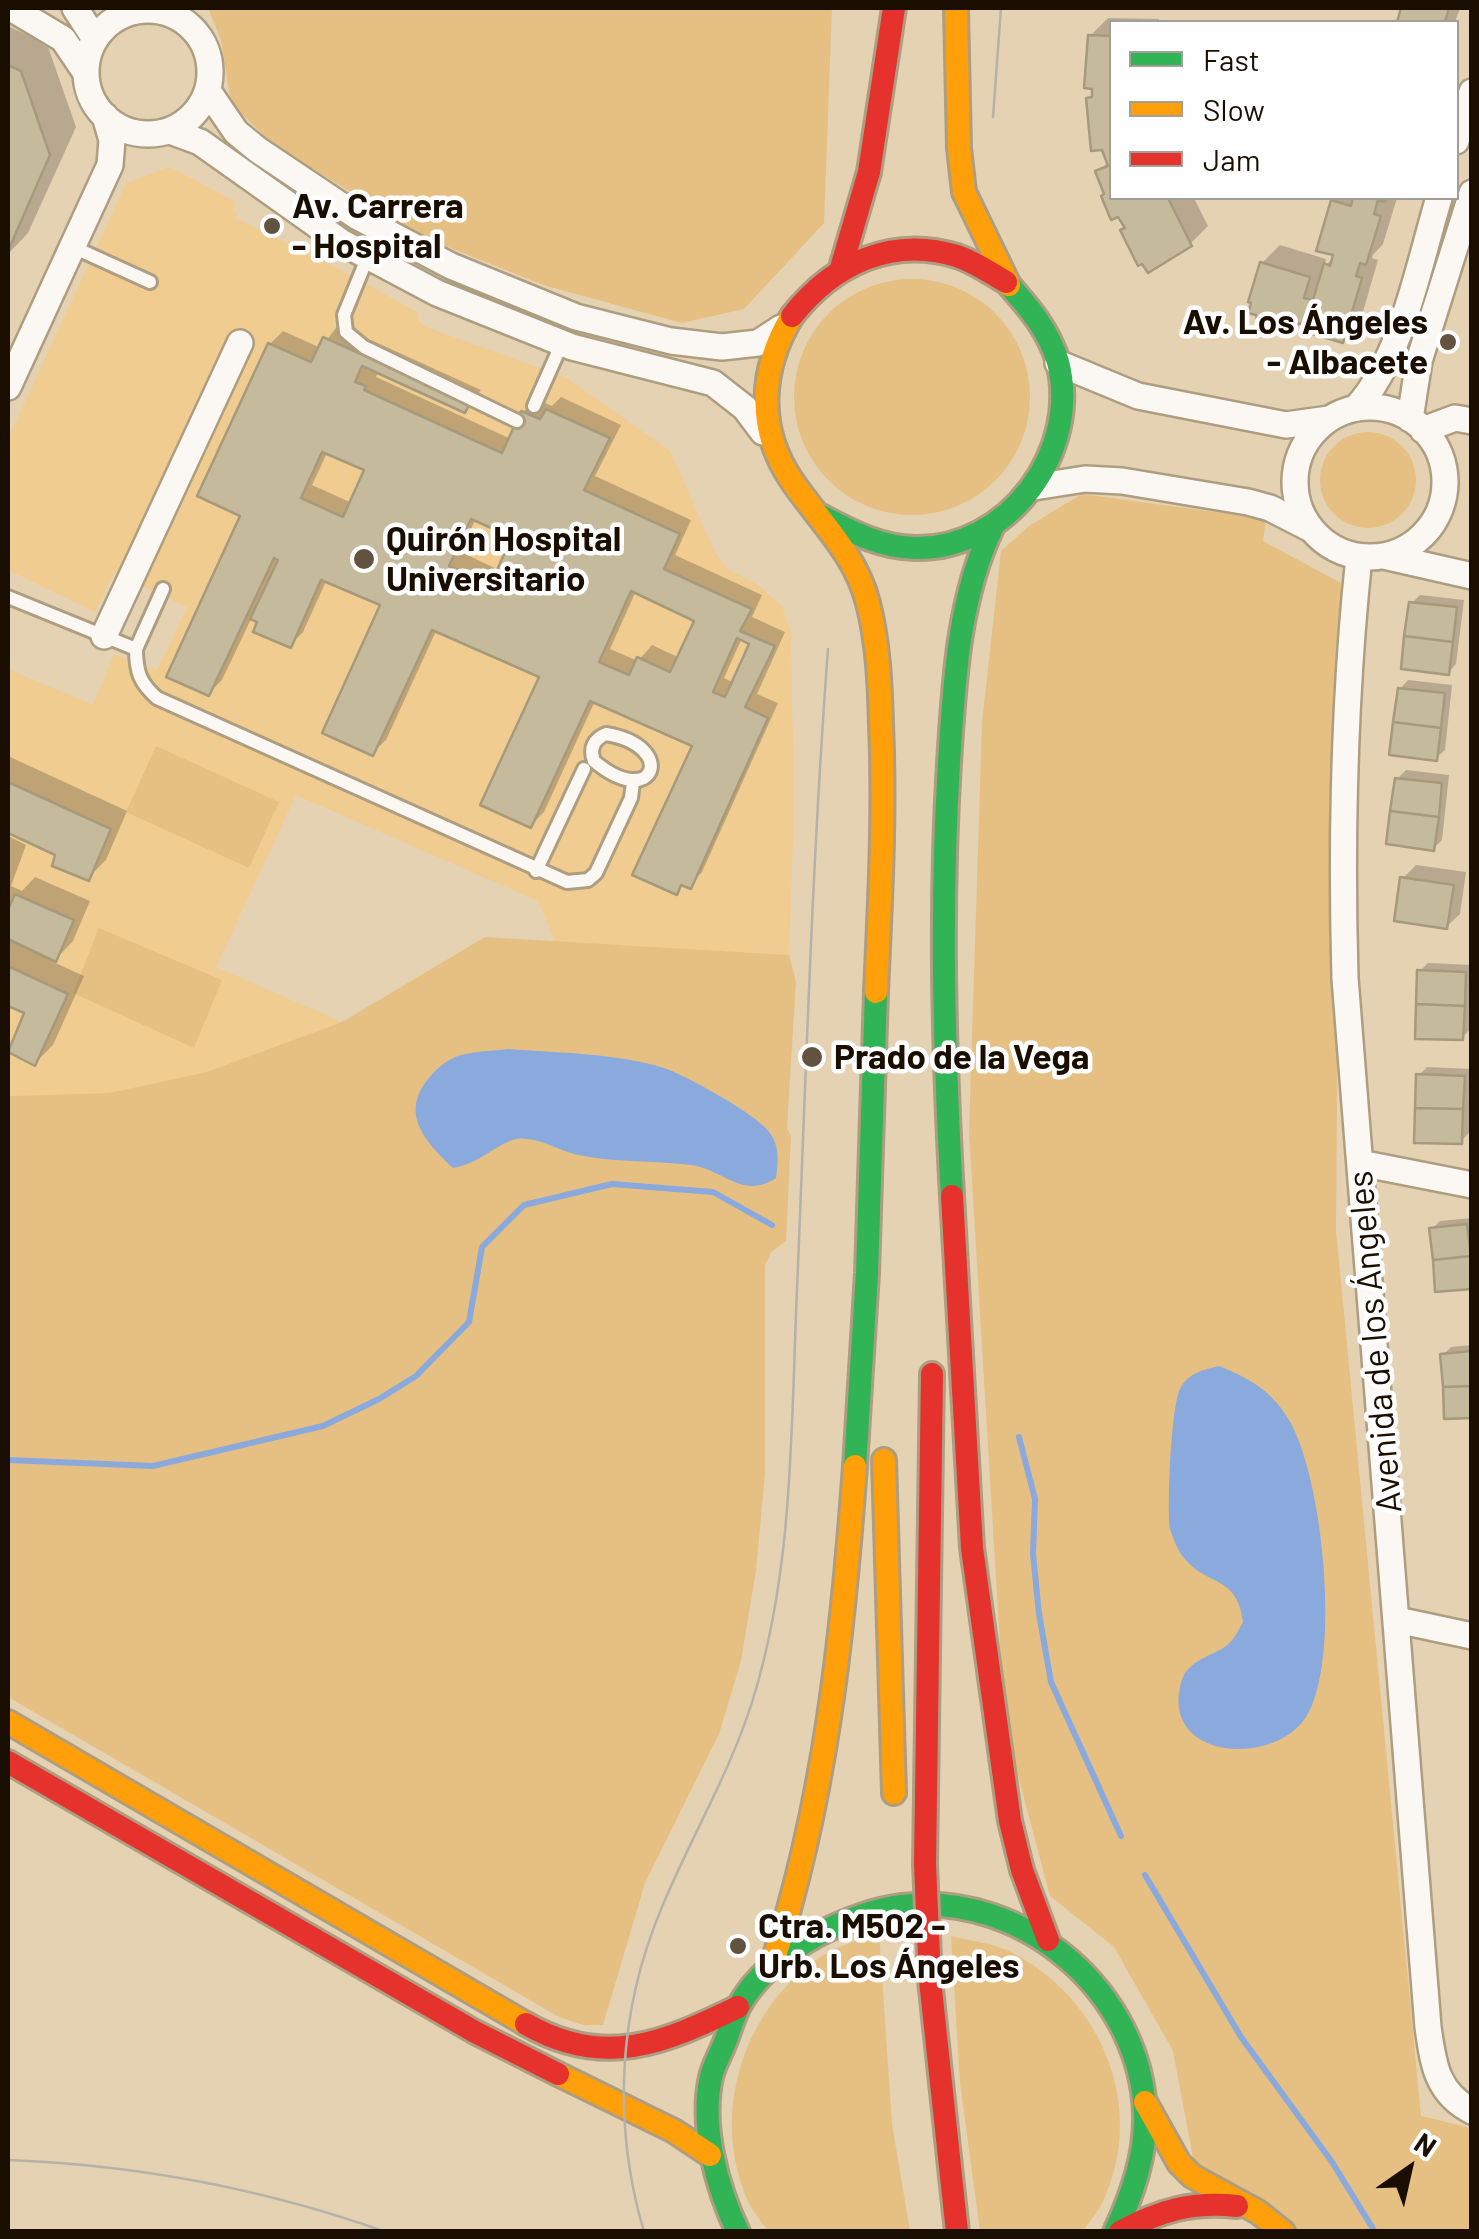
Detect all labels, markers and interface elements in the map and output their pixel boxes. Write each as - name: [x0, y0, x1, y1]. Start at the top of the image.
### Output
- legend: [1109, 20, 1459, 200]
- text: Fast: [1203, 41, 1260, 77]
- text: Slow: [1203, 91, 1265, 127]
- text: Jam: [1203, 141, 1260, 177]
- place label: Av. Carrera - Hospital: [292, 185, 464, 267]
- marker: Av. Carrera - Hospital: [261, 215, 283, 237]
- place label: Av. Los Ángeles - Albacete: [1183, 301, 1428, 383]
- marker: Av. Los Ángeles - Albacete: [1437, 331, 1459, 353]
- place label: Quirón Hospital Universitario: [386, 518, 621, 600]
- marker: Quirón Hospital Universitario: [351, 546, 377, 572]
- place label: Prado de la Vega: [834, 1036, 1089, 1078]
- marker: Prado de la Vega: [799, 1044, 825, 1070]
- street label: Avenida de los Ángeles: [1339, 1169, 1411, 1515]
- place label: Ctra. M502 - Urb. Los Ángeles: [758, 1905, 1020, 1987]
- marker: Ctra. M502 - Urb. Los Ángeles: [727, 1935, 749, 1957]
- north arrow: [1359, 2119, 1459, 2219]
- text: N: [1409, 2125, 1443, 2163]

